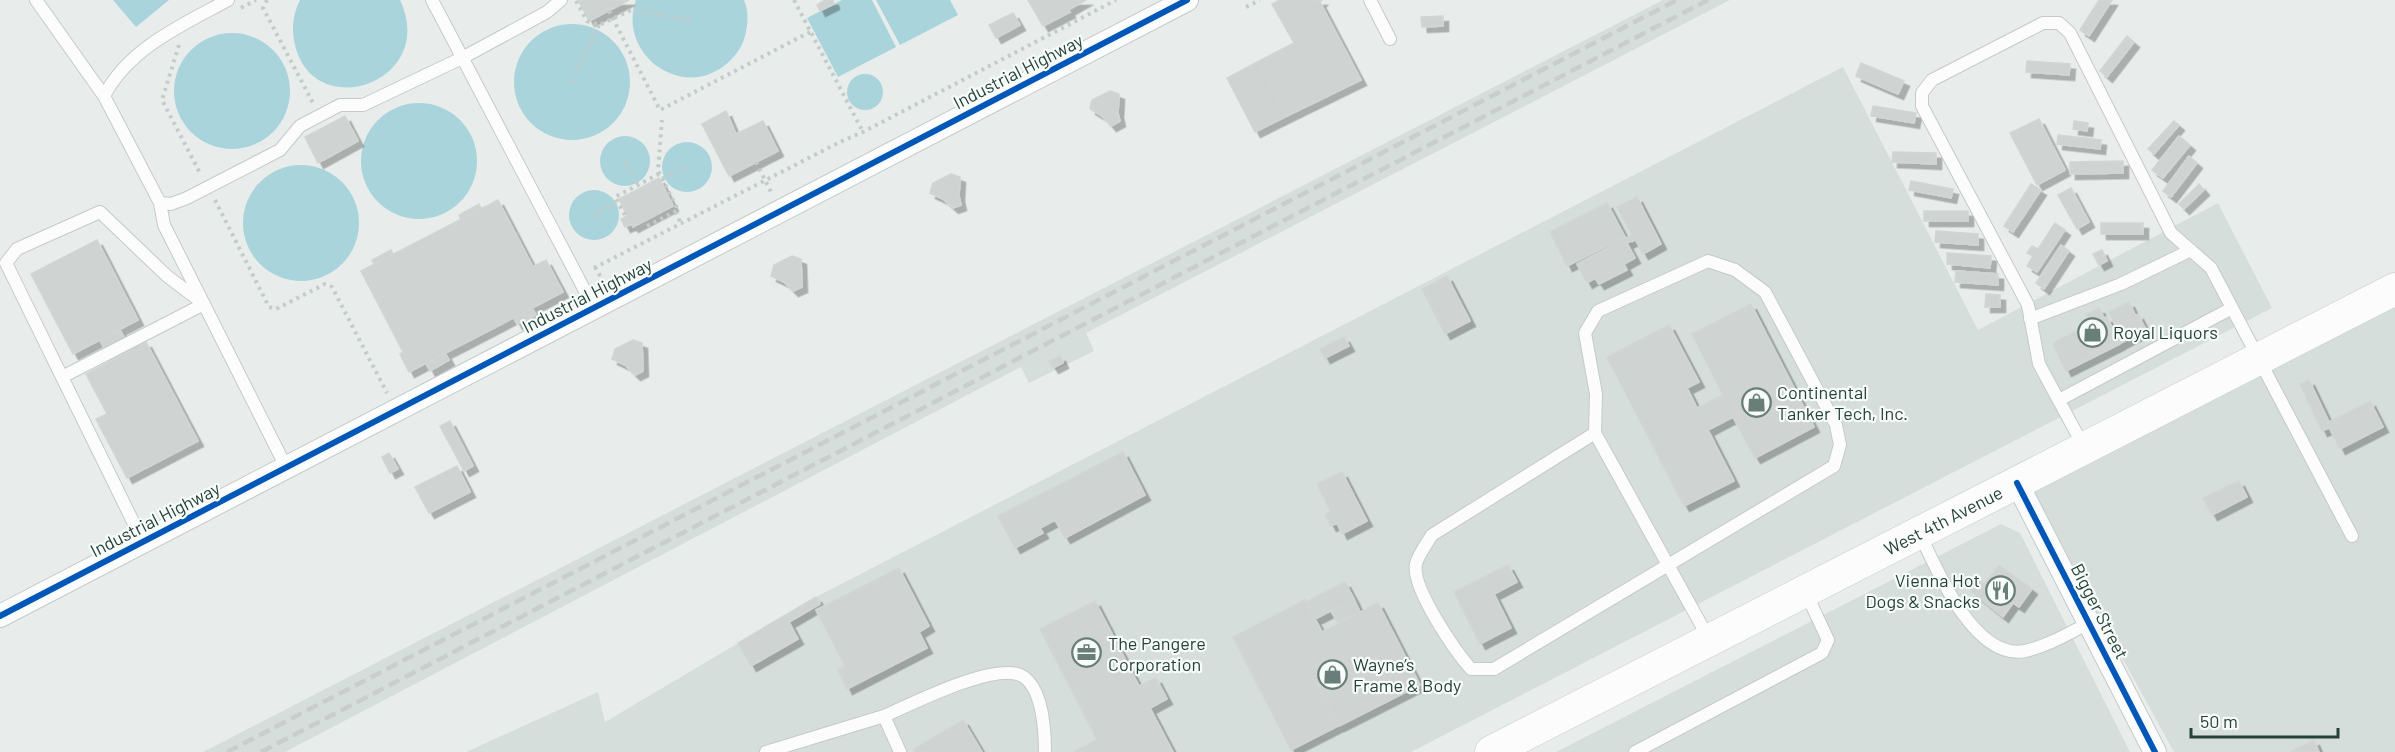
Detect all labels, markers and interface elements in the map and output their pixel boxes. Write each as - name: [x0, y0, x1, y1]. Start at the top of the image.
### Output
- street label: Industrial Highway: [949, 29, 1087, 113]
- street label: Industrial Highway: [518, 253, 656, 337]
- shop icon: Royal Liquors: [2076, 316, 2108, 348]
- place label: Royal Liquors: [2113, 321, 2218, 343]
- place label: Continental Tanker Tech, Inc.: [1777, 381, 1908, 424]
- shop icon: Continental Tanker Tech, Inc.: [1740, 386, 1772, 418]
- street label: Industrial Highway: [86, 477, 224, 561]
- street label: West 4th Avenue: [1880, 481, 2006, 560]
- street label: Bigger Street: [2067, 560, 2133, 662]
- place label: Vienna Hot Dogs & Snacks: [1865, 569, 1980, 612]
- restaurant icon: Vienna Hot Dogs & Snacks: [1985, 574, 2017, 606]
- place label: The Pangere Corporation: [1108, 632, 1206, 675]
- office icon: The Pangere Corporation: [1071, 637, 1103, 669]
- place label: Wayne’s Frame & Body: [1353, 653, 1461, 696]
- shop icon: Wayne’s Frame & Body: [1316, 658, 1348, 690]
- scale bar: [2191, 701, 2338, 739]
- text: 50 m: [2200, 710, 2238, 732]

